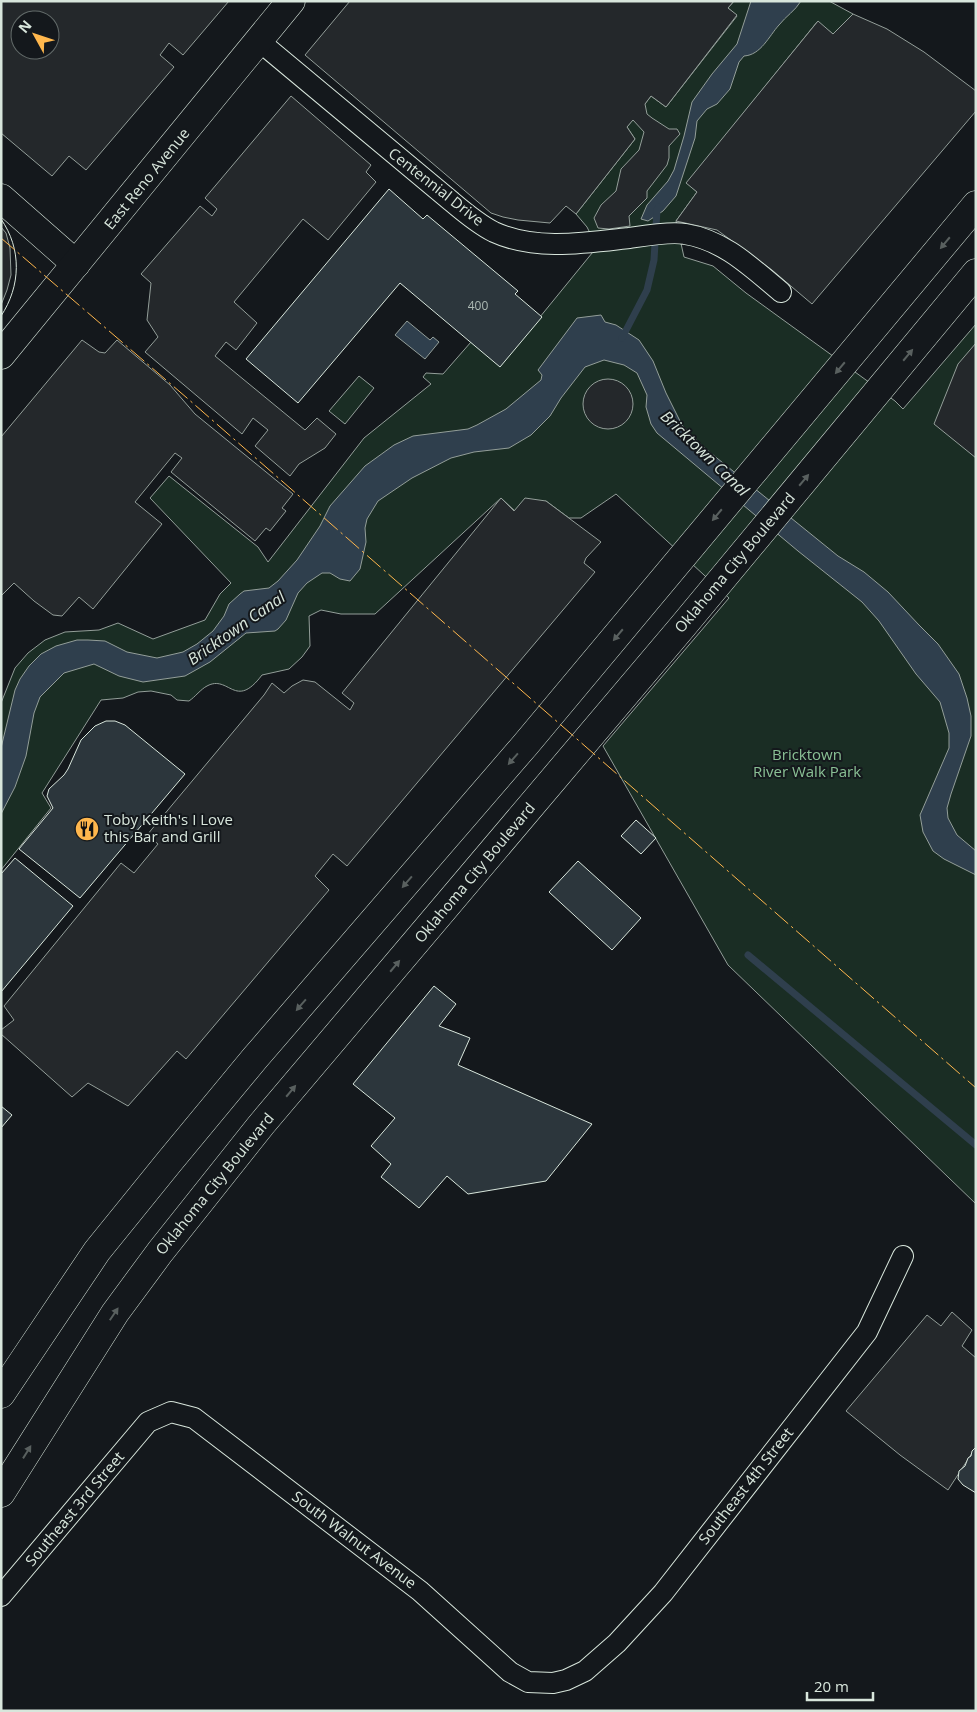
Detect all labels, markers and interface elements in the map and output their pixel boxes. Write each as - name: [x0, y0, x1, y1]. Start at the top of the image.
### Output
- north arrow: [10, 10, 60, 60]
- text: N: [14, 16, 36, 37]
- street label: East Reno Avenue: [99, 123, 193, 233]
- street label: Centennial Drive: [385, 143, 488, 230]
- one-way arrow: [939, 236, 950, 249]
- house number: 400: [468, 297, 488, 314]
- one-way arrow: [902, 349, 913, 362]
- one-way arrow: [835, 361, 846, 374]
- water label: Bricktown Canal: [656, 405, 755, 501]
- one-way arrow: [798, 474, 809, 487]
- street label: Oklahoma City Boulevard: [670, 488, 799, 637]
- one-way arrow: [712, 508, 723, 521]
- water label: Bricktown Canal: [183, 585, 290, 670]
- one-way arrow: [612, 628, 623, 641]
- park label: Bricktown River Walk Park: [753, 744, 861, 781]
- one-way arrow: [508, 753, 519, 765]
- street label: Oklahoma City Boulevard: [410, 798, 539, 947]
- place label: Toby Keith's I Love this Bar and Grill: [104, 809, 233, 846]
- restaurant icon: Toby Keith's I Love this Bar and Grill: [74, 816, 100, 842]
- one-way arrow: [401, 875, 412, 888]
- one-way arrow: [390, 960, 401, 973]
- one-way arrow: [295, 999, 307, 1011]
- one-way arrow: [285, 1084, 296, 1097]
- street label: Oklahoma City Boulevard: [151, 1108, 278, 1259]
- one-way arrow: [109, 1307, 119, 1321]
- street label: Southeast 4th Street: [693, 1423, 797, 1548]
- one-way arrow: [23, 1445, 32, 1458]
- street label: Southeast 3rd Street: [20, 1447, 128, 1570]
- street label: South Walnut Avenue: [288, 1486, 421, 1593]
- scale bar: [807, 1670, 873, 1702]
- text: 20 m: [814, 1676, 849, 1696]

